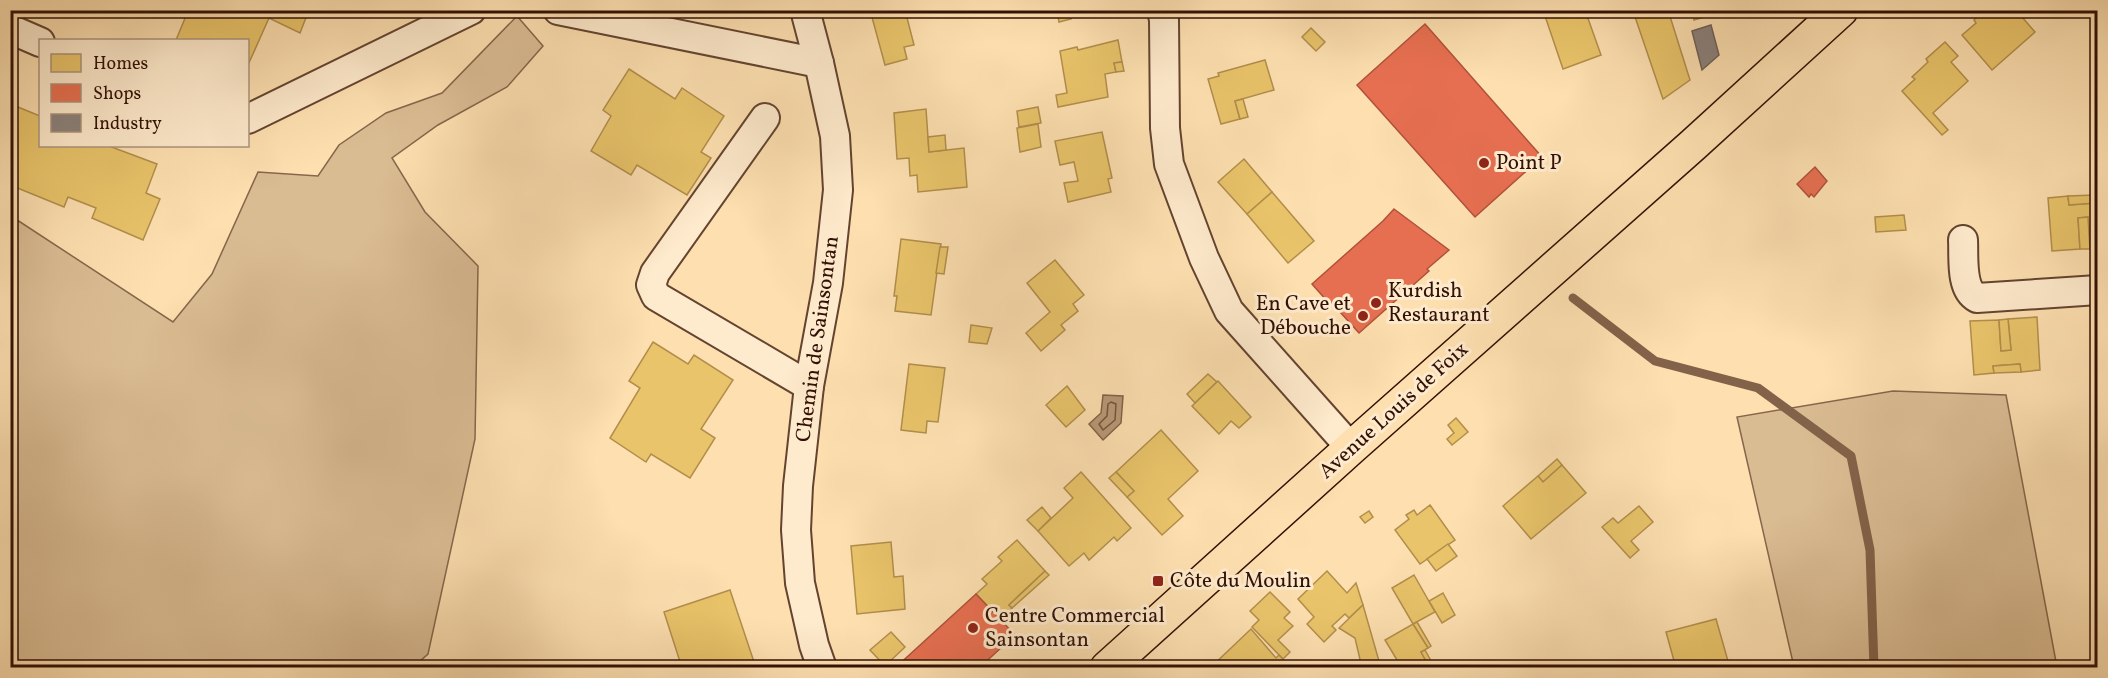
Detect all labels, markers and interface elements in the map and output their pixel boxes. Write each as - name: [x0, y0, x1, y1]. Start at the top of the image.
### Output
- legend: [39, 39, 249, 147]
- text: Homes: [93, 52, 148, 77]
- text: Shops: [93, 82, 141, 107]
- text: Industry: [93, 112, 162, 137]
- place label: Point P: [1496, 149, 1562, 178]
- marker: Point P: [1477, 156, 1491, 170]
- street label: Chemin de Sainsontan: [789, 234, 847, 444]
- place label: Kurdish Restaurant: [1388, 277, 1490, 330]
- place label: En Cave et Débouche: [1256, 290, 1351, 343]
- marker: Kurdish Restaurant: [1369, 296, 1383, 310]
- marker: En Cave et Débouche: [1356, 309, 1370, 323]
- street label: Avenue Louis de Foix: [1313, 336, 1475, 486]
- place label: Côte du Moulin: [1170, 567, 1311, 596]
- marker: Côte du Moulin: [1151, 574, 1165, 588]
- place label: Centre Commercial Sainsontan: [985, 602, 1165, 655]
- marker: Centre Commercial Sainsontan: [966, 621, 980, 635]

